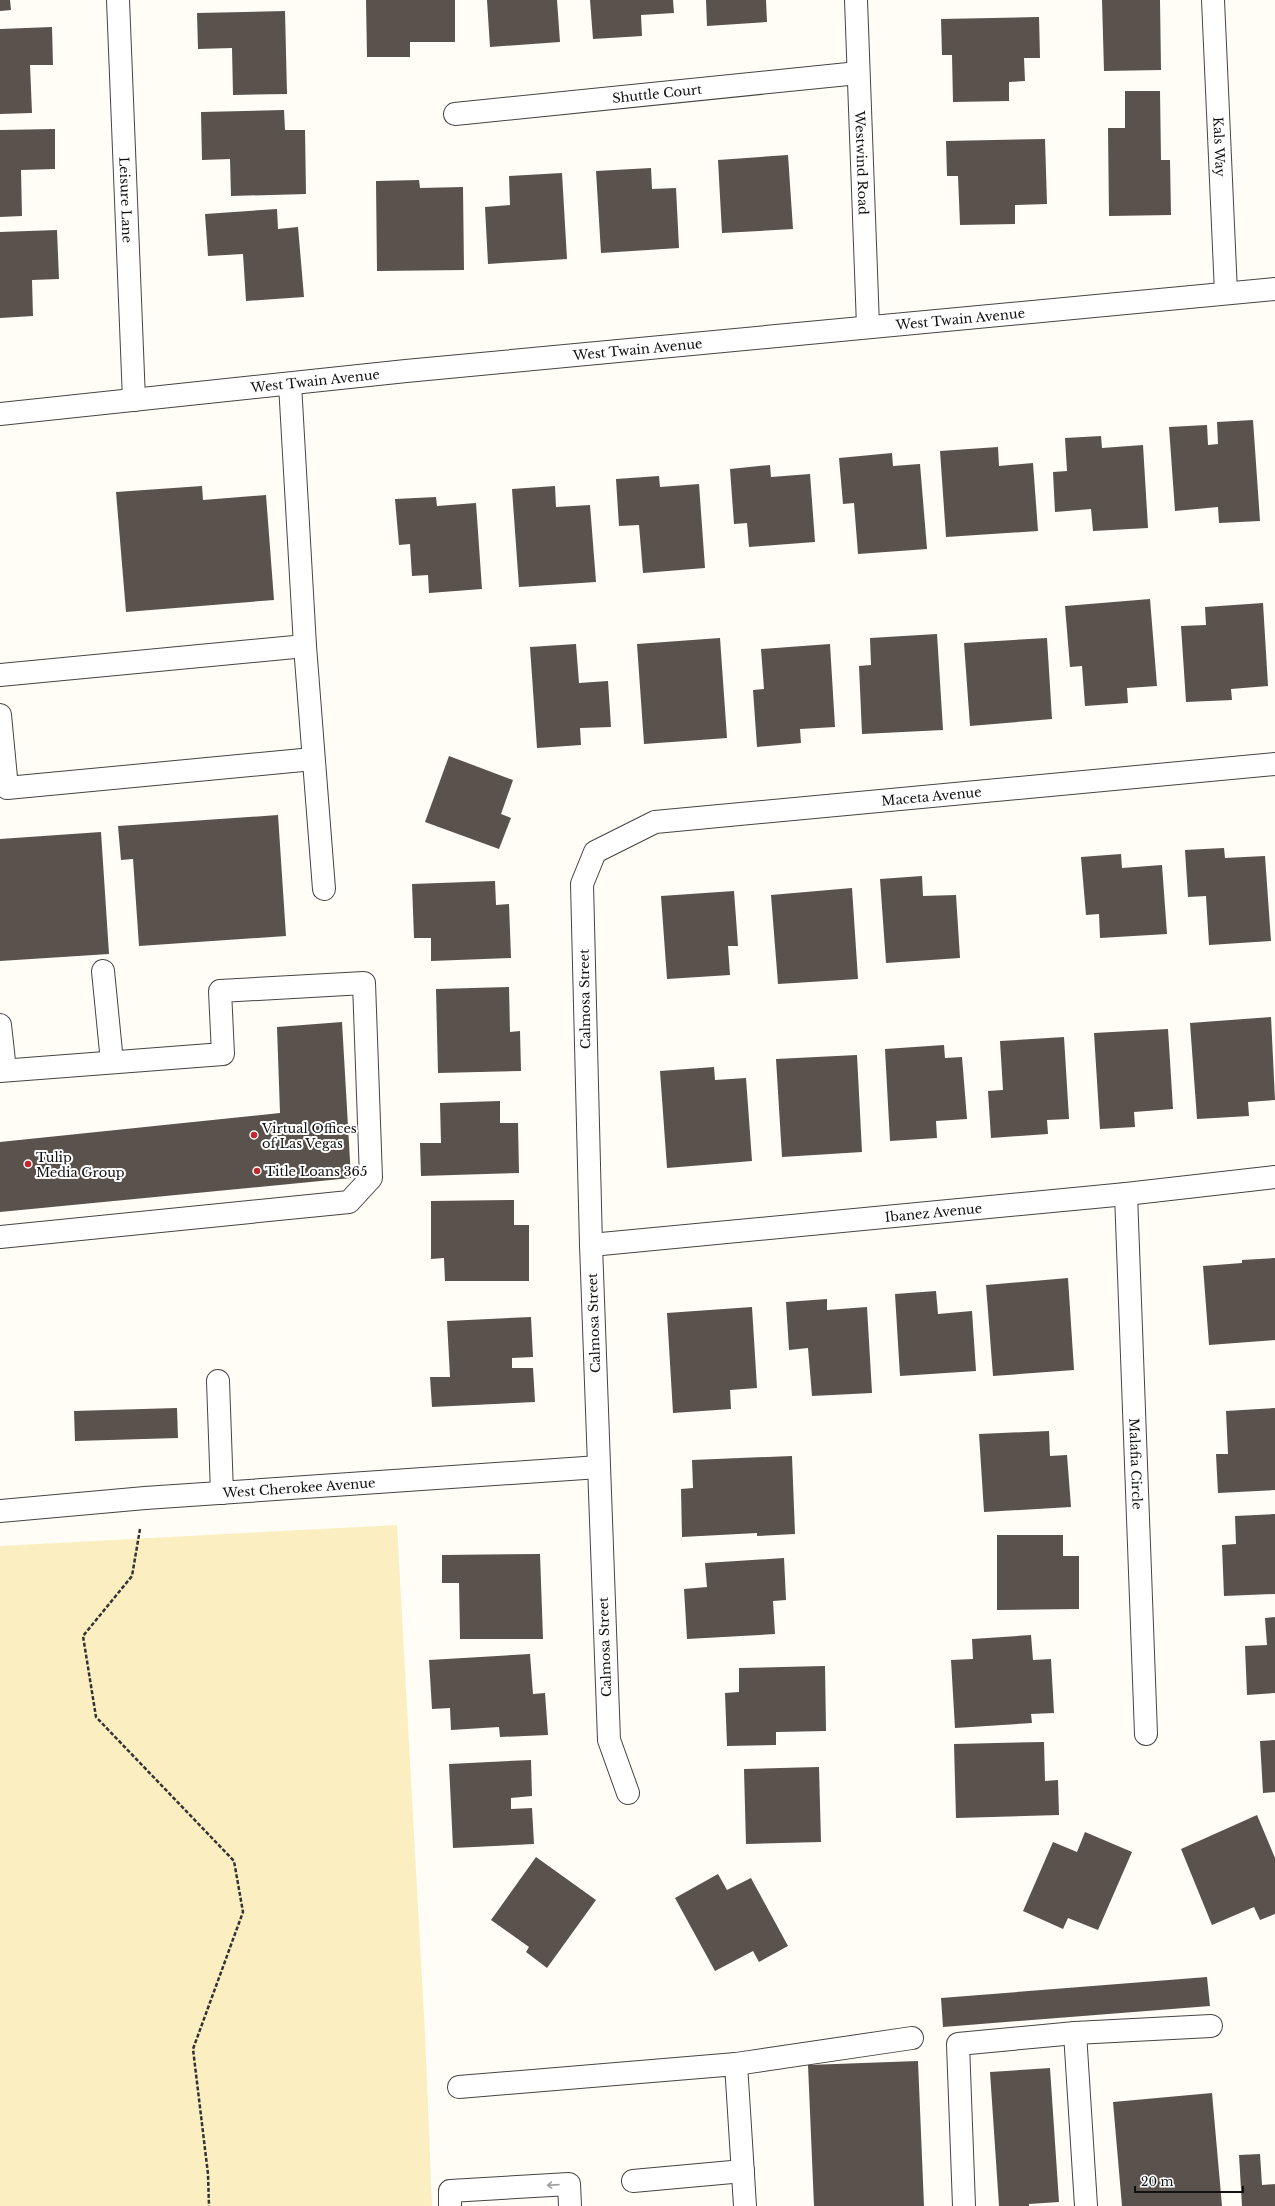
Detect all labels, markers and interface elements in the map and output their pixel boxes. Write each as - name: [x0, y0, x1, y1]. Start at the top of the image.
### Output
- street label: Shuttle Court: [611, 80, 703, 106]
- street label: Westwind Road: [852, 110, 872, 215]
- street label: Kals Way: [1210, 116, 1229, 178]
- street label: Leisure Lane: [116, 156, 136, 243]
- street label: West Twain Avenue: [894, 304, 1026, 333]
- street label: West Twain Avenue: [571, 335, 703, 364]
- street label: West Twain Avenue: [249, 365, 381, 396]
- street label: Maceta Avenue: [881, 783, 982, 809]
- street label: Calmosa Street: [576, 949, 594, 1049]
- place label: Virtual Offices of Las Vegas: [261, 1120, 357, 1152]
- marker: Virtual Offices of Las Vegas: [249, 1130, 259, 1140]
- place label: Tulip Media Group: [36, 1149, 125, 1181]
- marker: Tulip Media Group: [23, 1159, 33, 1169]
- place label: Title Loans 365: [265, 1163, 367, 1180]
- marker: Title Loans 365: [252, 1166, 262, 1176]
- street label: Ibanez Avenue: [884, 1199, 983, 1225]
- street label: Calmosa Street: [584, 1273, 604, 1373]
- street label: Malafia Circle: [1126, 1418, 1146, 1510]
- street label: West Cherokee Avenue: [221, 1474, 376, 1501]
- street label: Calmosa Street: [595, 1597, 615, 1697]
- scale bar: [1135, 2168, 1243, 2194]
- text: 20 m: [1141, 2174, 1173, 2189]
- one-way arrow: [547, 2181, 560, 2188]

